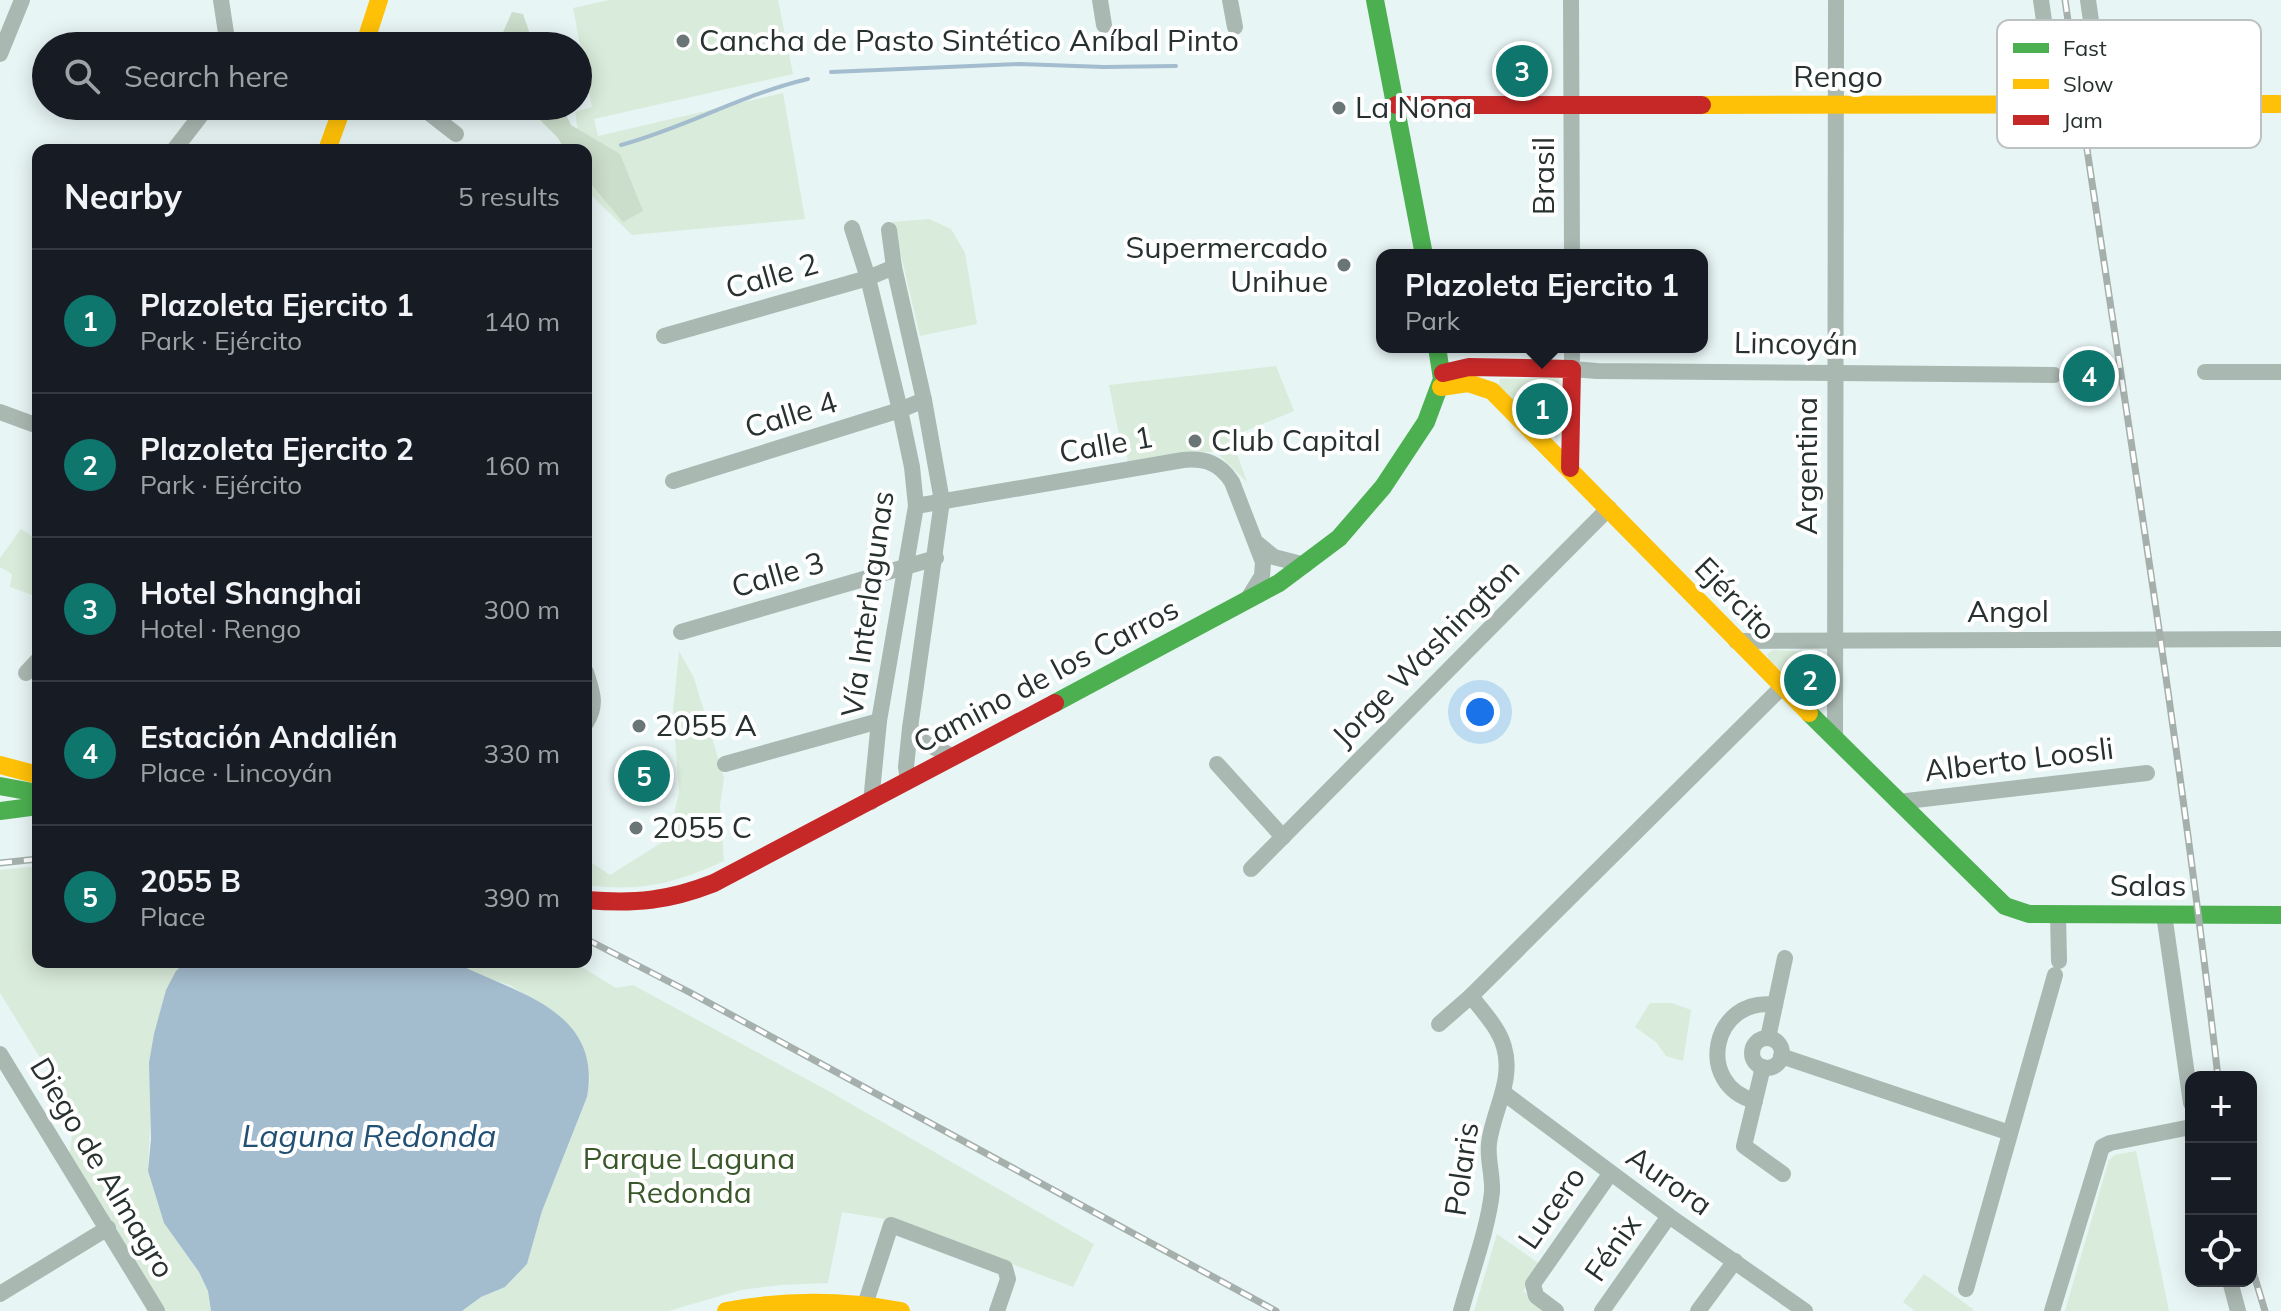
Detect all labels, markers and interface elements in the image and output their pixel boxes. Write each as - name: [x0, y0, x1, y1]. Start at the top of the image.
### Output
- legend: [1997, 20, 2261, 148]
- place label: Cancha de Pasto Sintético Aníbal Pinto: [699, 21, 1239, 59]
- search box: [32, 32, 592, 120]
- marker: Cancha de Pasto Sintético Aníbal Pinto: [674, 32, 692, 50]
- text: Fast: [2063, 34, 2107, 62]
- pin: 3: [1496, 41, 1548, 101]
- icon: search: [60, 54, 104, 98]
- text: Search here: [124, 57, 289, 95]
- street label: Rengo: [1793, 57, 1883, 95]
- text: Slow: [2063, 70, 2113, 98]
- place label: La Nona: [1355, 88, 1472, 126]
- marker: La Nona: [1330, 99, 1348, 117]
- text: Jam: [2063, 106, 2103, 134]
- street label: Brasil: [1524, 137, 1562, 215]
- text: Nearby: [64, 175, 182, 218]
- text: 5 results: [458, 180, 560, 213]
- place label: Supermercado Unihue: [1126, 228, 1328, 300]
- street label: Calle 2: [721, 244, 822, 306]
- popup: [1376, 249, 1708, 353]
- marker: Supermercado Unihue: [1335, 256, 1353, 274]
- text: Plazoleta Ejercito 1: [1405, 266, 1679, 304]
- text: Plazoleta Ejercito 1: [140, 286, 414, 324]
- text: Park: [1405, 304, 1460, 337]
- text: 1: [82, 305, 98, 338]
- text: 140 m: [484, 305, 560, 338]
- street label: Lincoyán: [1734, 323, 1858, 363]
- text: Park · Ejército: [140, 324, 302, 357]
- pin: 4: [2063, 346, 2115, 406]
- pin: 1: [1516, 379, 1568, 439]
- street label: Calle 4: [740, 382, 841, 446]
- street label: Argentina: [1787, 397, 1825, 535]
- street label: Calle 1: [1056, 417, 1156, 471]
- place label: Club Capital: [1211, 421, 1381, 459]
- text: Plazoleta Ejercito 2: [140, 430, 414, 468]
- marker: Club Capital: [1186, 432, 1204, 450]
- text: 2: [82, 449, 98, 482]
- text: 160 m: [484, 449, 560, 482]
- text: Park · Ejército: [140, 468, 302, 501]
- street label: Vía Interlagunas: [832, 488, 902, 719]
- street label: Calle 3: [727, 543, 828, 605]
- street label: Ejército: [1687, 549, 1785, 648]
- street label: Jorge Washington: [1323, 550, 1527, 754]
- text: Hotel Shanghai: [140, 574, 362, 612]
- street label: Camino de los Carros: [906, 589, 1185, 761]
- street label: Angol: [1967, 592, 2049, 630]
- text: 3: [82, 593, 98, 626]
- text: 300 m: [484, 593, 560, 626]
- text: Hotel · Rengo: [140, 612, 301, 645]
- pin: 2: [1784, 650, 1836, 710]
- your location: [1460, 692, 1500, 732]
- place label: 2055 A: [655, 706, 757, 744]
- marker: 2055 A: [630, 717, 648, 735]
- text: Estación Andalién: [140, 718, 398, 756]
- street label: Alberto Loosli: [1922, 729, 2116, 789]
- text: 4: [82, 737, 98, 770]
- text: 330 m: [484, 737, 560, 770]
- pin: 5: [618, 746, 670, 806]
- text: Place · Lincoyán: [140, 756, 333, 789]
- place label: 2055 C: [652, 808, 752, 846]
- marker: 2055 C: [627, 819, 645, 837]
- text: 2055 B: [140, 862, 241, 900]
- street label: Salas: [2110, 866, 2186, 904]
- text: 5: [82, 881, 98, 914]
- text: 390 m: [484, 881, 560, 914]
- text: Place: [140, 900, 205, 933]
- street label: Diego de Almagro: [22, 1050, 184, 1285]
- map controls: [2185, 1071, 2257, 1287]
- button: +: [2185, 1071, 2257, 1143]
- water label: Laguna Redonda: [242, 1115, 496, 1155]
- street label: Polaris: [1436, 1120, 1486, 1218]
- street label: Aurora: [1619, 1137, 1720, 1223]
- park label: Parque Laguna Redonda: [583, 1139, 795, 1211]
- button: −: [2185, 1143, 2257, 1215]
- street label: Lucero: [1509, 1159, 1593, 1256]
- street label: Fénix: [1576, 1206, 1649, 1288]
- button: locate: [2185, 1215, 2257, 1287]

